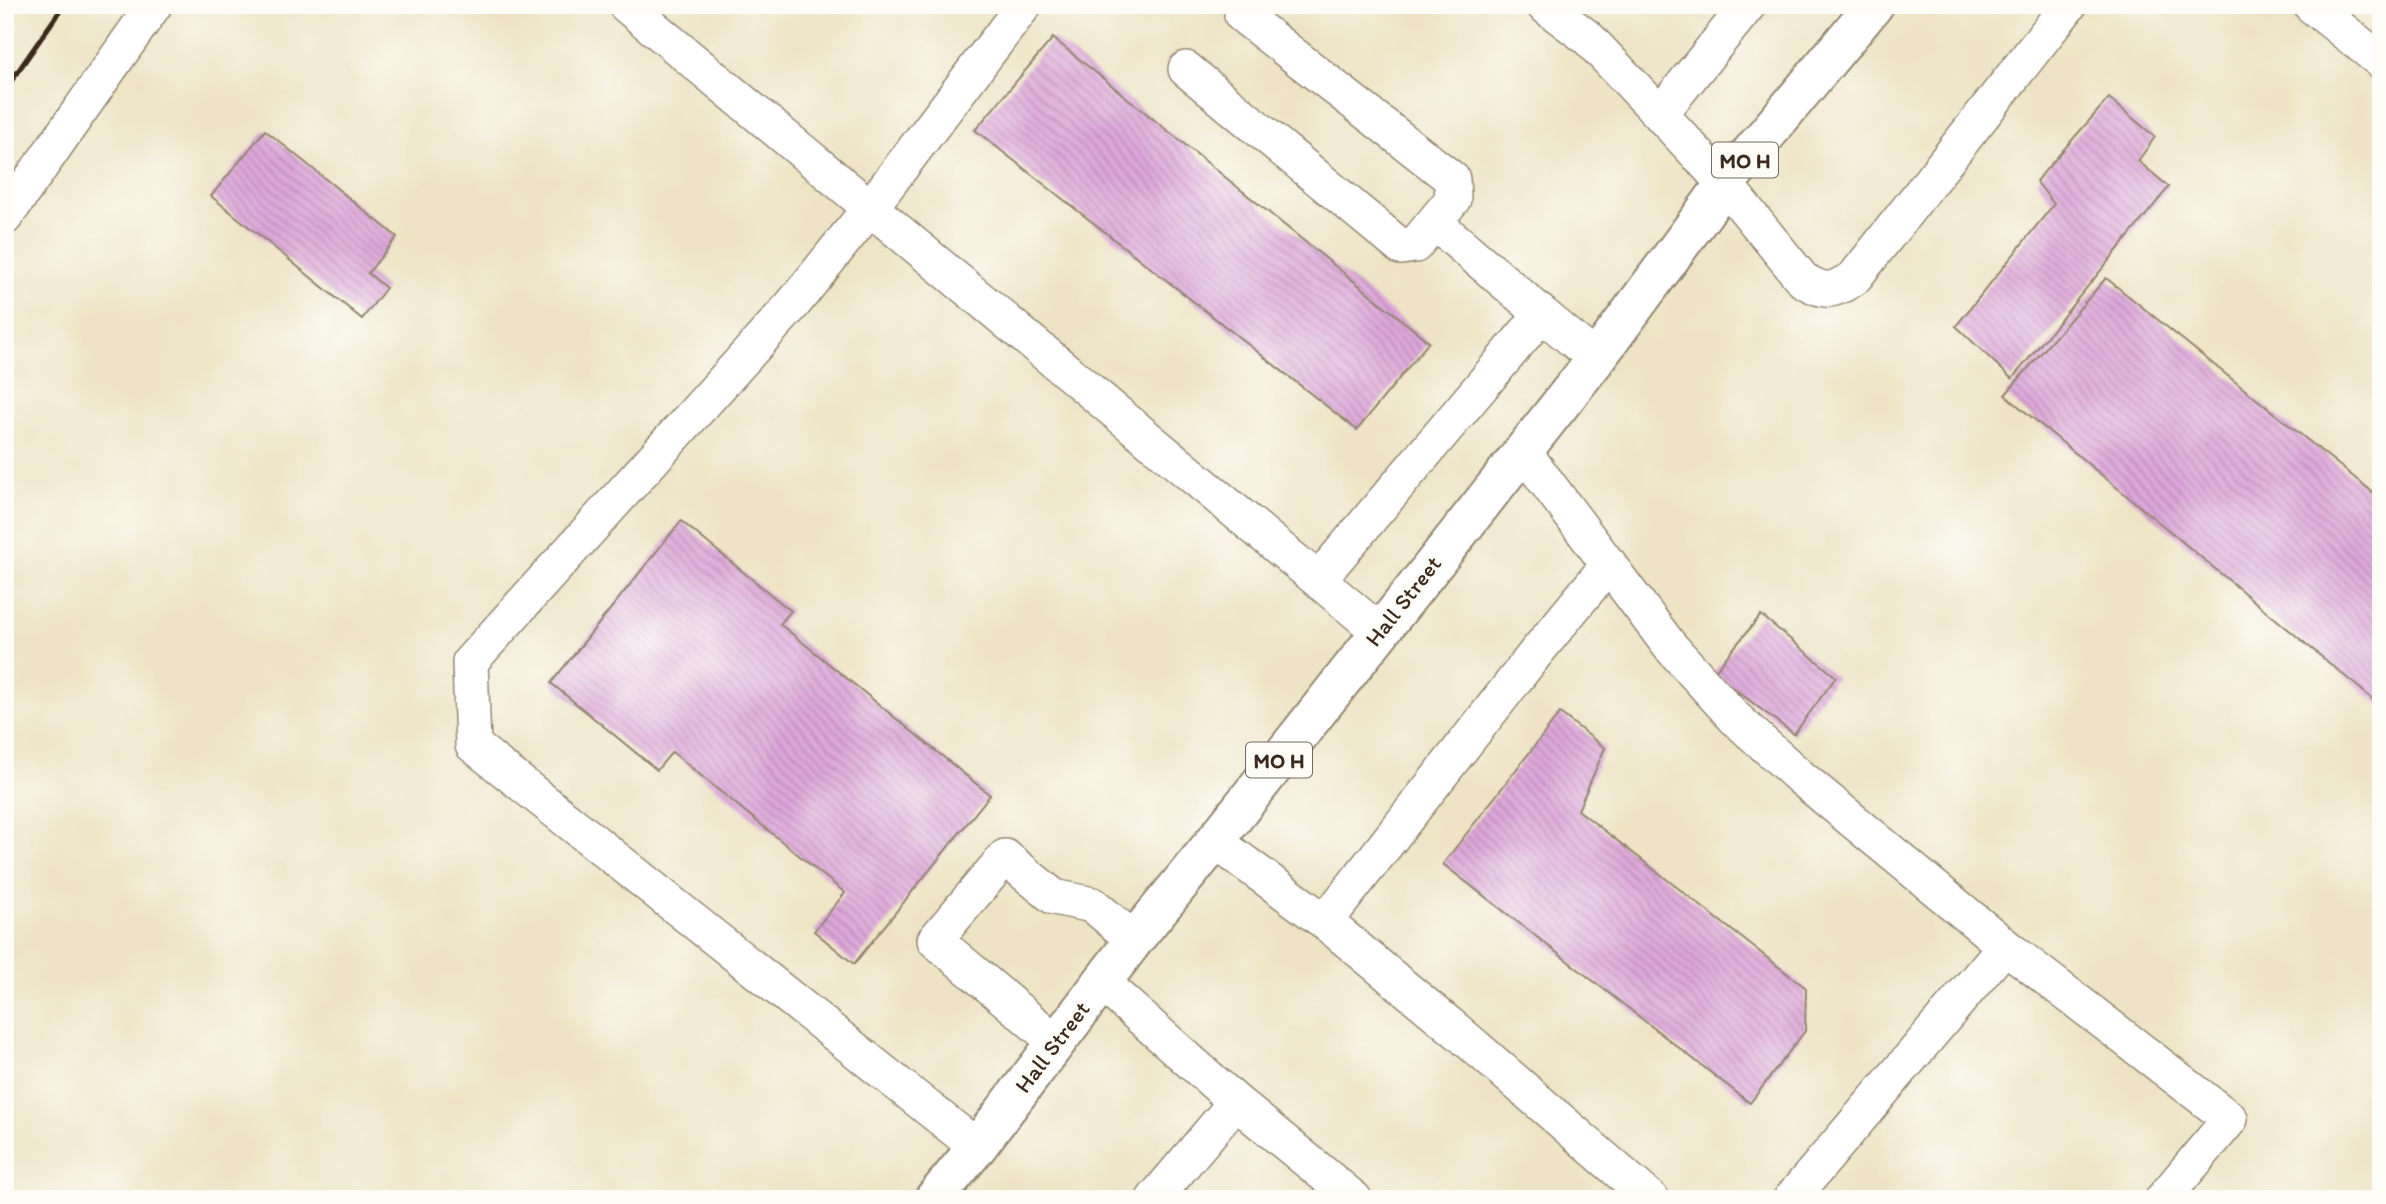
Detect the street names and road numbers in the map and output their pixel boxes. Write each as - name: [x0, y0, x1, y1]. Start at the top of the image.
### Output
- road number: MO H: [1712, 142, 1778, 178]
- street label: Hall Street: [1359, 550, 1447, 652]
- road number: MO H: [1246, 742, 1312, 778]
- street label: Hall Street: [1009, 995, 1096, 1098]

